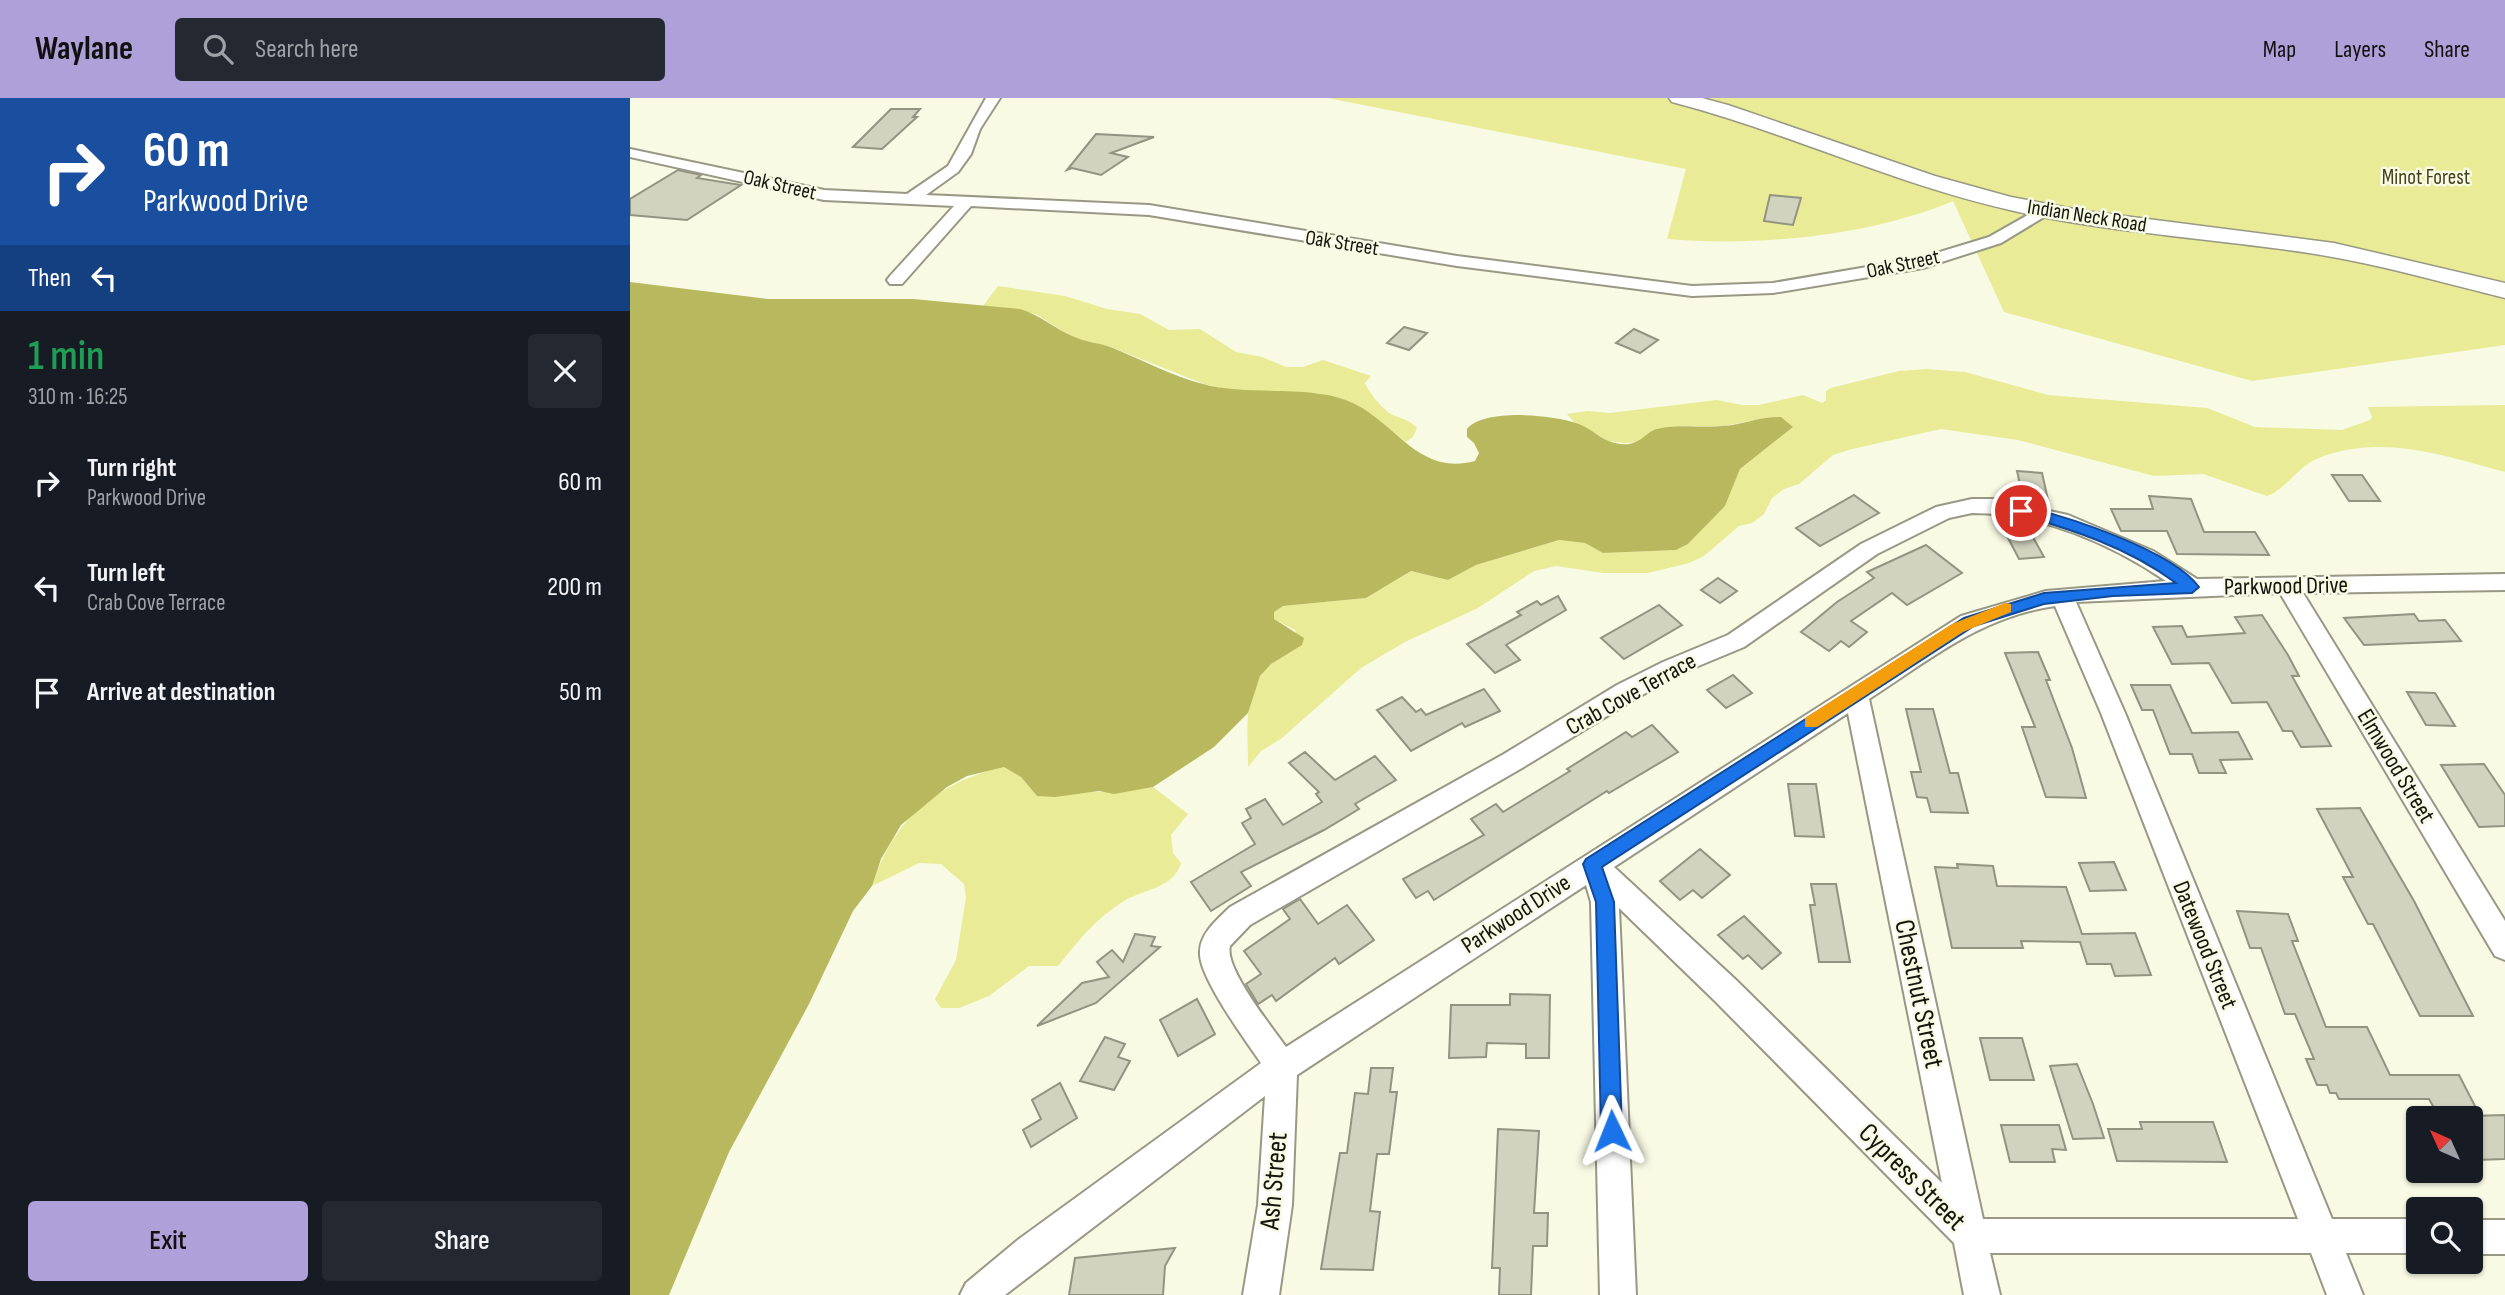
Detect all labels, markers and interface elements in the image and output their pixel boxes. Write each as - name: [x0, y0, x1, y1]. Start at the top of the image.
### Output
- search box: [175, 18, 665, 81]
- text: Waylane: [35, 29, 133, 69]
- icon: search: [199, 30, 237, 68]
- text: Search here: [255, 34, 358, 65]
- text: Map: [2263, 35, 2296, 64]
- text: Layers: [2334, 35, 2386, 64]
- text: Share: [2424, 35, 2470, 64]
- text: 60 m: [143, 122, 230, 181]
- icon: right: [28, 126, 119, 217]
- street label: Oak Street: [741, 165, 819, 205]
- park label: Minot Forest: [2382, 165, 2470, 190]
- text: Parkwood Drive: [143, 182, 309, 221]
- street label: Indian Neck Road: [2026, 194, 2148, 238]
- street label: Oak Street: [1304, 225, 1380, 261]
- street label: Oak Street: [1864, 244, 1942, 284]
- icon: left: [85, 259, 123, 297]
- text: Then: [28, 263, 71, 294]
- text: 1 min: [28, 331, 104, 382]
- button: close: [528, 334, 602, 408]
- text: 310 m · 16:25: [28, 383, 127, 411]
- text: Turn right: [87, 453, 176, 484]
- icon: right: [28, 464, 66, 502]
- text: 60 m: [558, 467, 602, 498]
- pin: [1991, 481, 2051, 541]
- text: Parkwood Drive: [87, 484, 206, 512]
- icon: arrive: [2002, 492, 2040, 530]
- text: Turn left: [87, 558, 165, 589]
- icon: left: [28, 569, 66, 607]
- street label: Parkwood Drive: [2224, 570, 2348, 602]
- text: 200 m: [547, 572, 602, 603]
- text: Crab Cove Terrace: [87, 589, 225, 617]
- street label: Crab Cove Terrace: [1561, 646, 1701, 742]
- icon: arrive: [28, 674, 66, 712]
- text: Arrive at destination: [87, 677, 275, 708]
- text: 50 m: [559, 677, 602, 708]
- street label: Elmwood Street: [2351, 704, 2441, 828]
- street label: Parkwood Drive: [1456, 868, 1576, 960]
- street label: Datewood Street: [2166, 877, 2244, 1013]
- street label: Chestnut Street: [1887, 917, 1951, 1071]
- position arrow: [1575, 1094, 1649, 1168]
- north arrow: [2406, 1106, 2483, 1183]
- map controls: [2406, 1106, 2483, 1274]
- street label: Cypress Street: [1852, 1117, 1972, 1237]
- street label: Ash Street: [1253, 1131, 1295, 1232]
- button: search: [2406, 1197, 2483, 1274]
- button: Exit: [28, 1201, 308, 1281]
- button: Share: [322, 1201, 602, 1281]

